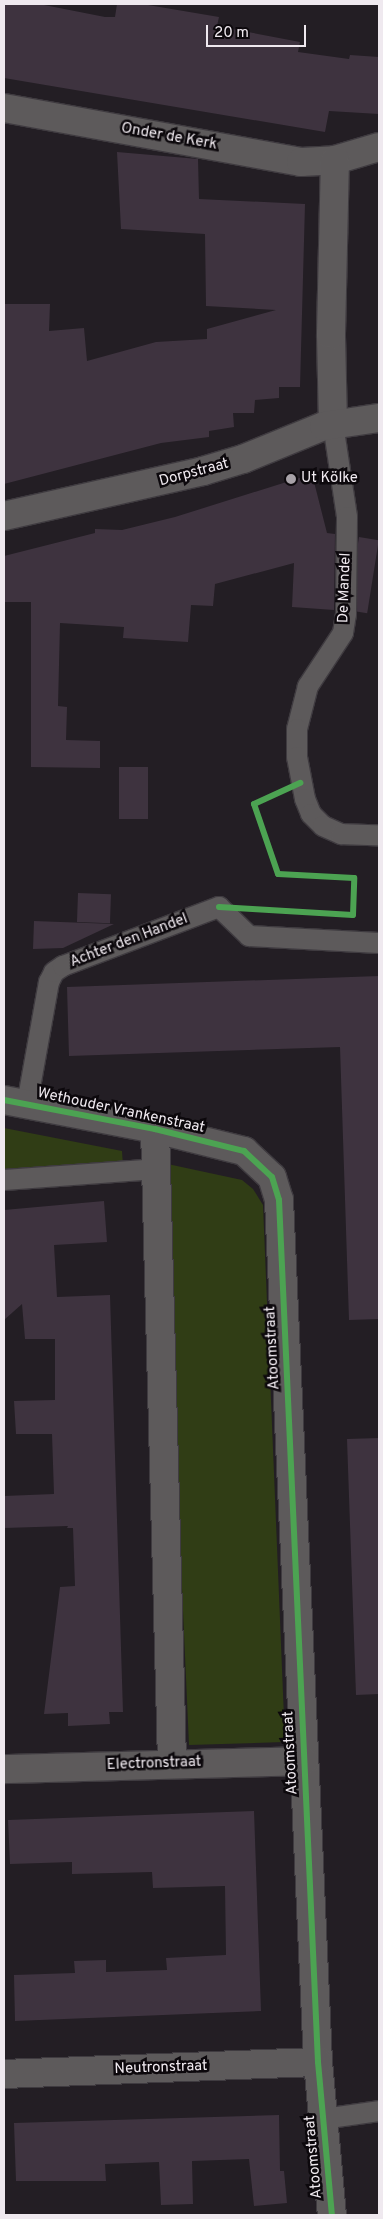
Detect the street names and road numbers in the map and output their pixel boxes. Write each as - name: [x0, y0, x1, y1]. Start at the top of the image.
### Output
- street label: Onder de Kerk: [120, 120, 218, 154]
- street label: Dorpstraat: [157, 455, 231, 491]
- street label: De Mandel: [335, 552, 355, 624]
- street label: Achter den Handel: [68, 910, 190, 972]
- street label: Wethouder Vrankenstraat: [35, 1084, 207, 1138]
- street label: Atoomstraat: [262, 1306, 284, 1390]
- street label: Atoomstraat: [280, 1711, 302, 1795]
- street label: Electronstraat: [106, 1753, 202, 1775]
- street label: Neutronstraat: [114, 2057, 208, 2079]
- street label: Atoomstraat: [301, 2114, 327, 2200]

